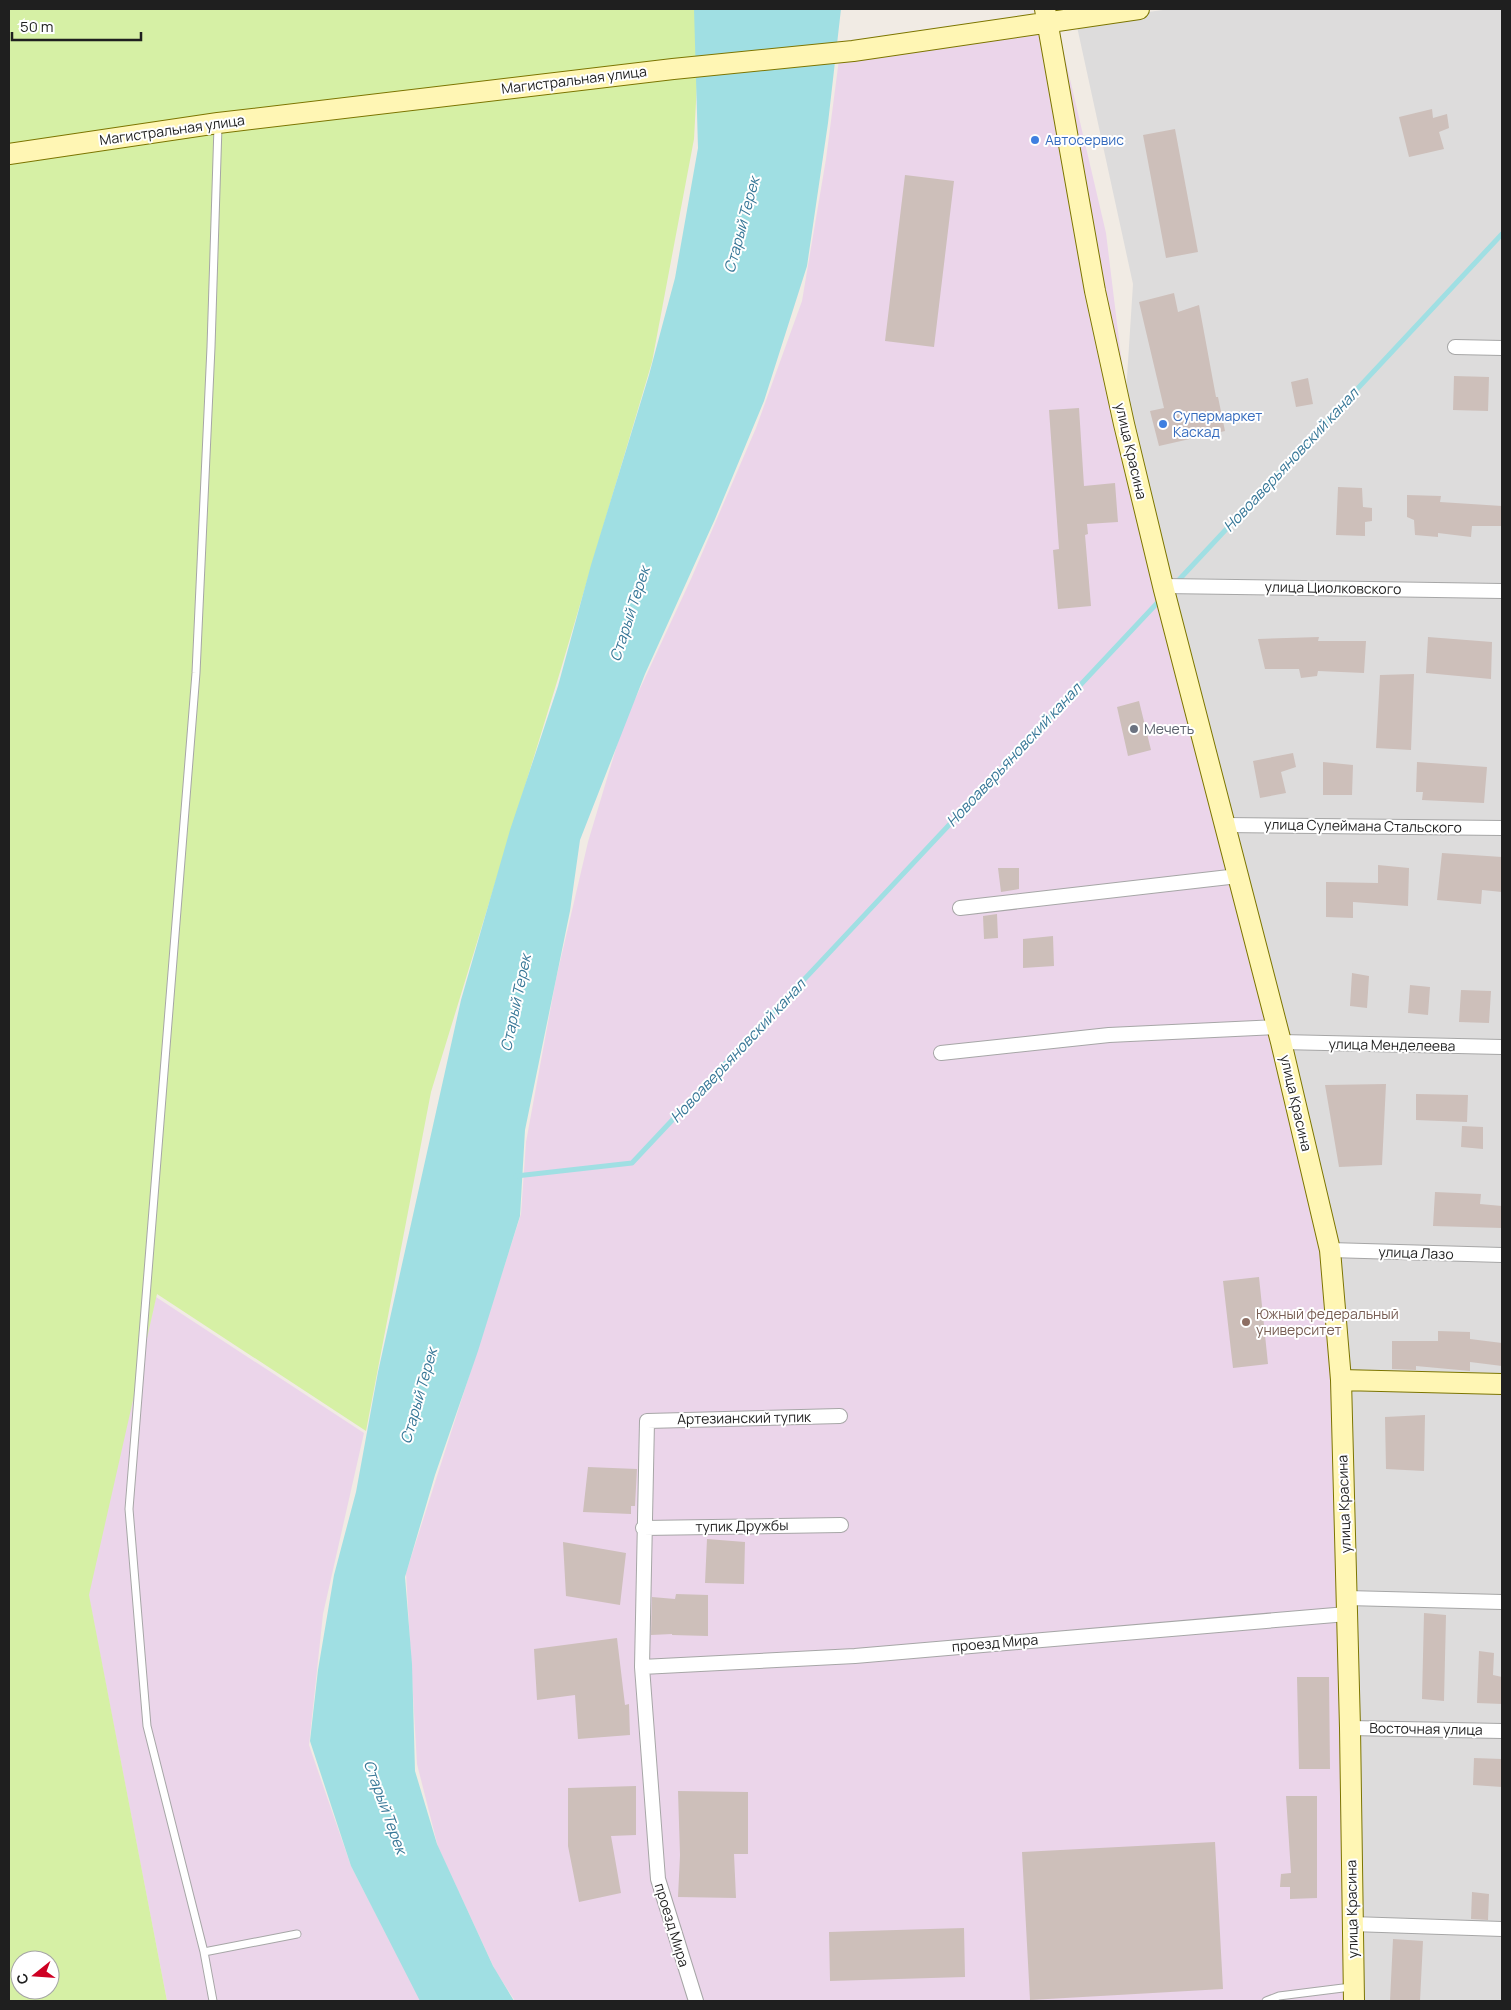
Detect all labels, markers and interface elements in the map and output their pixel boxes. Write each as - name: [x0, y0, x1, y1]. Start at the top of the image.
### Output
- scale bar: [12, 10, 141, 42]
- text: 50 m: [20, 16, 54, 37]
- street label: Магистральная улица: [500, 61, 648, 98]
- street label: Магистральная улица: [98, 110, 246, 149]
- place label: Автосервис: [1045, 130, 1124, 149]
- marker: Автосервис: [1029, 134, 1041, 146]
- water label: Старый Терек: [719, 172, 765, 275]
- water label: Новоаверьяновский канал: [1218, 382, 1364, 536]
- street label: улица Красина: [1111, 401, 1152, 501]
- place label: Супермаркет Каскад: [1173, 406, 1262, 441]
- marker: Супермаркет Каскад: [1157, 418, 1169, 430]
- water label: Старый Терек: [604, 561, 656, 664]
- street label: улица Циолковского: [1264, 577, 1402, 598]
- water label: Новоаверьяновский канал: [941, 677, 1087, 831]
- place label: Мечеть: [1144, 719, 1194, 738]
- marker: Мечеть: [1128, 723, 1140, 735]
- street label: улица Сулеймана Стальского: [1264, 814, 1462, 837]
- water label: Старый Терек: [495, 950, 537, 1053]
- water label: Новоаверьяновский канал: [665, 973, 811, 1127]
- street label: улица Менделеева: [1328, 1034, 1456, 1055]
- street label: улица Красина: [1276, 1053, 1317, 1153]
- street label: улица Лазо: [1378, 1242, 1454, 1263]
- place label: Южный федеральный университет: [1256, 1304, 1399, 1339]
- marker: Южный федеральный университет: [1240, 1316, 1252, 1328]
- water label: Старый Терек: [395, 1343, 443, 1446]
- street label: Артезианский тупик: [677, 1407, 812, 1428]
- street label: улица Красина: [1332, 1454, 1355, 1554]
- street label: тупик Дружбы: [695, 1515, 789, 1536]
- street label: проезд Мира: [951, 1629, 1039, 1656]
- street label: Восточная улица: [1369, 1718, 1483, 1739]
- water label: Старый Терек: [359, 1757, 413, 1859]
- street label: улица Красина: [1341, 1860, 1362, 1958]
- street label: проезд Мира: [651, 1881, 694, 1969]
- north arrow: [10, 1950, 60, 2000]
- text: С: [11, 1971, 33, 1987]

